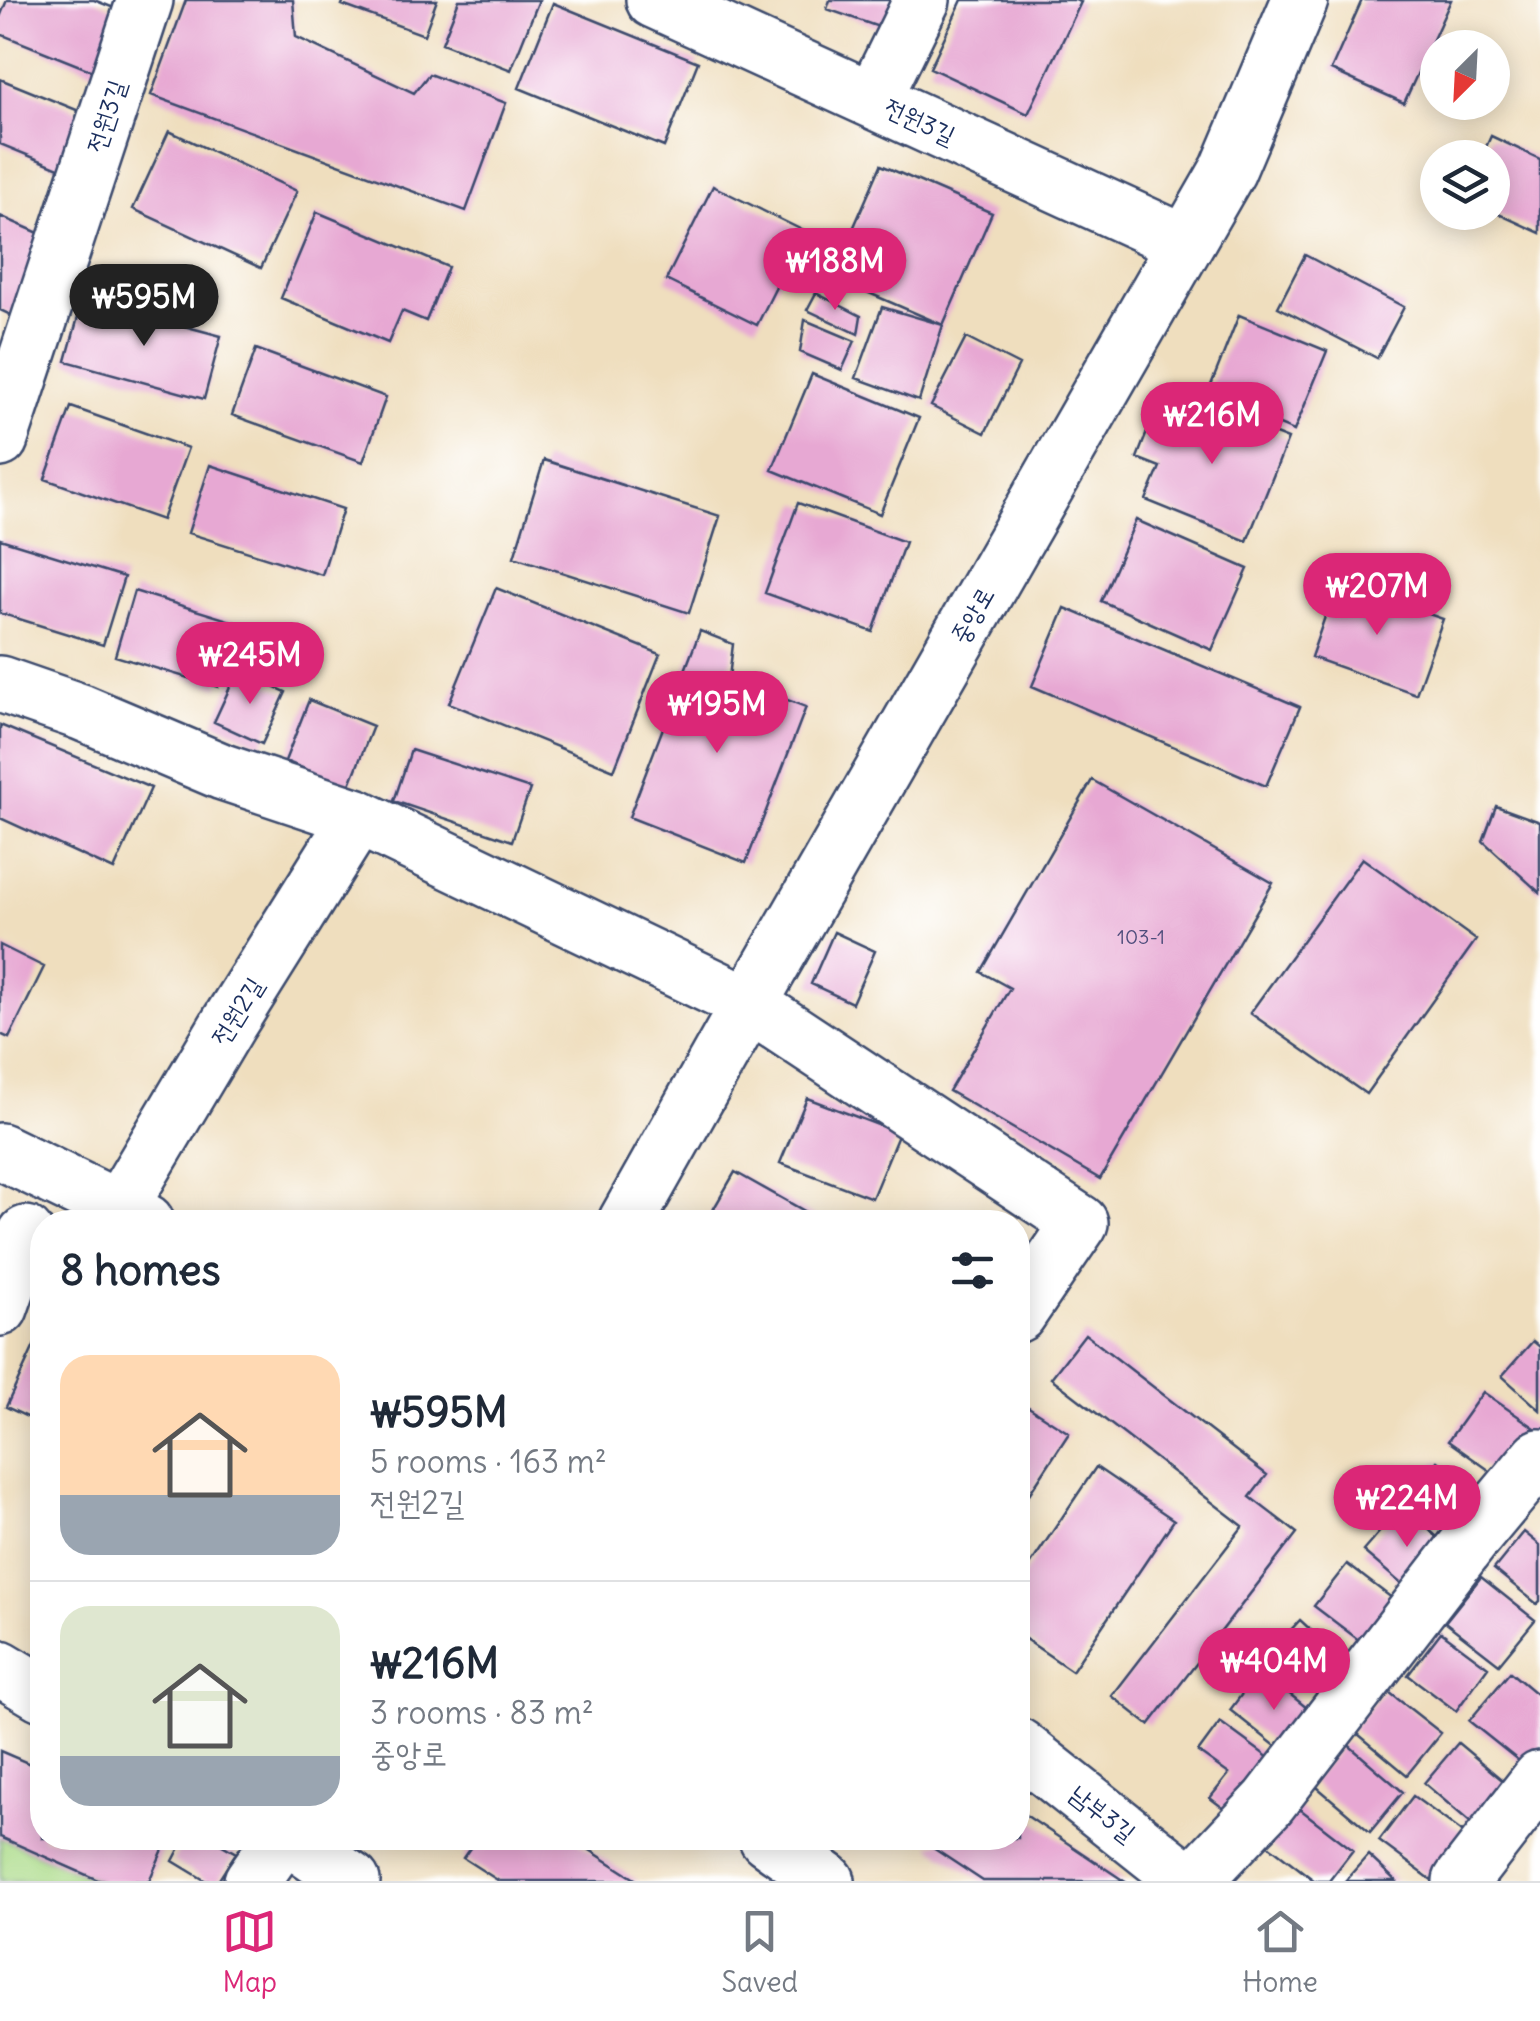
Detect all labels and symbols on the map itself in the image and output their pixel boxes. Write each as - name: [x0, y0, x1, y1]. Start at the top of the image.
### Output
- north arrow: [1420, 30, 1510, 120]
- street label: 전원3길: [79, 76, 133, 156]
- street label: 전원3길: [879, 91, 961, 151]
- pin: ₩188M: [765, 228, 905, 313]
- pin: ₩595M: [74, 264, 214, 349]
- pin: ₩216M: [1142, 382, 1282, 467]
- pin: ₩207M: [1307, 553, 1447, 638]
- street label: 중앙로: [943, 581, 1001, 649]
- pin: ₩245M: [180, 622, 320, 707]
- pin: ₩195M: [647, 671, 787, 756]
- house number: 103-1: [1117, 924, 1165, 949]
- street label: 전원2길: [204, 971, 270, 1051]
- pin: ₩224M: [1337, 1465, 1477, 1550]
- pin: ₩404M: [1204, 1628, 1344, 1713]
- street label: 남부3길: [1064, 1777, 1142, 1849]

